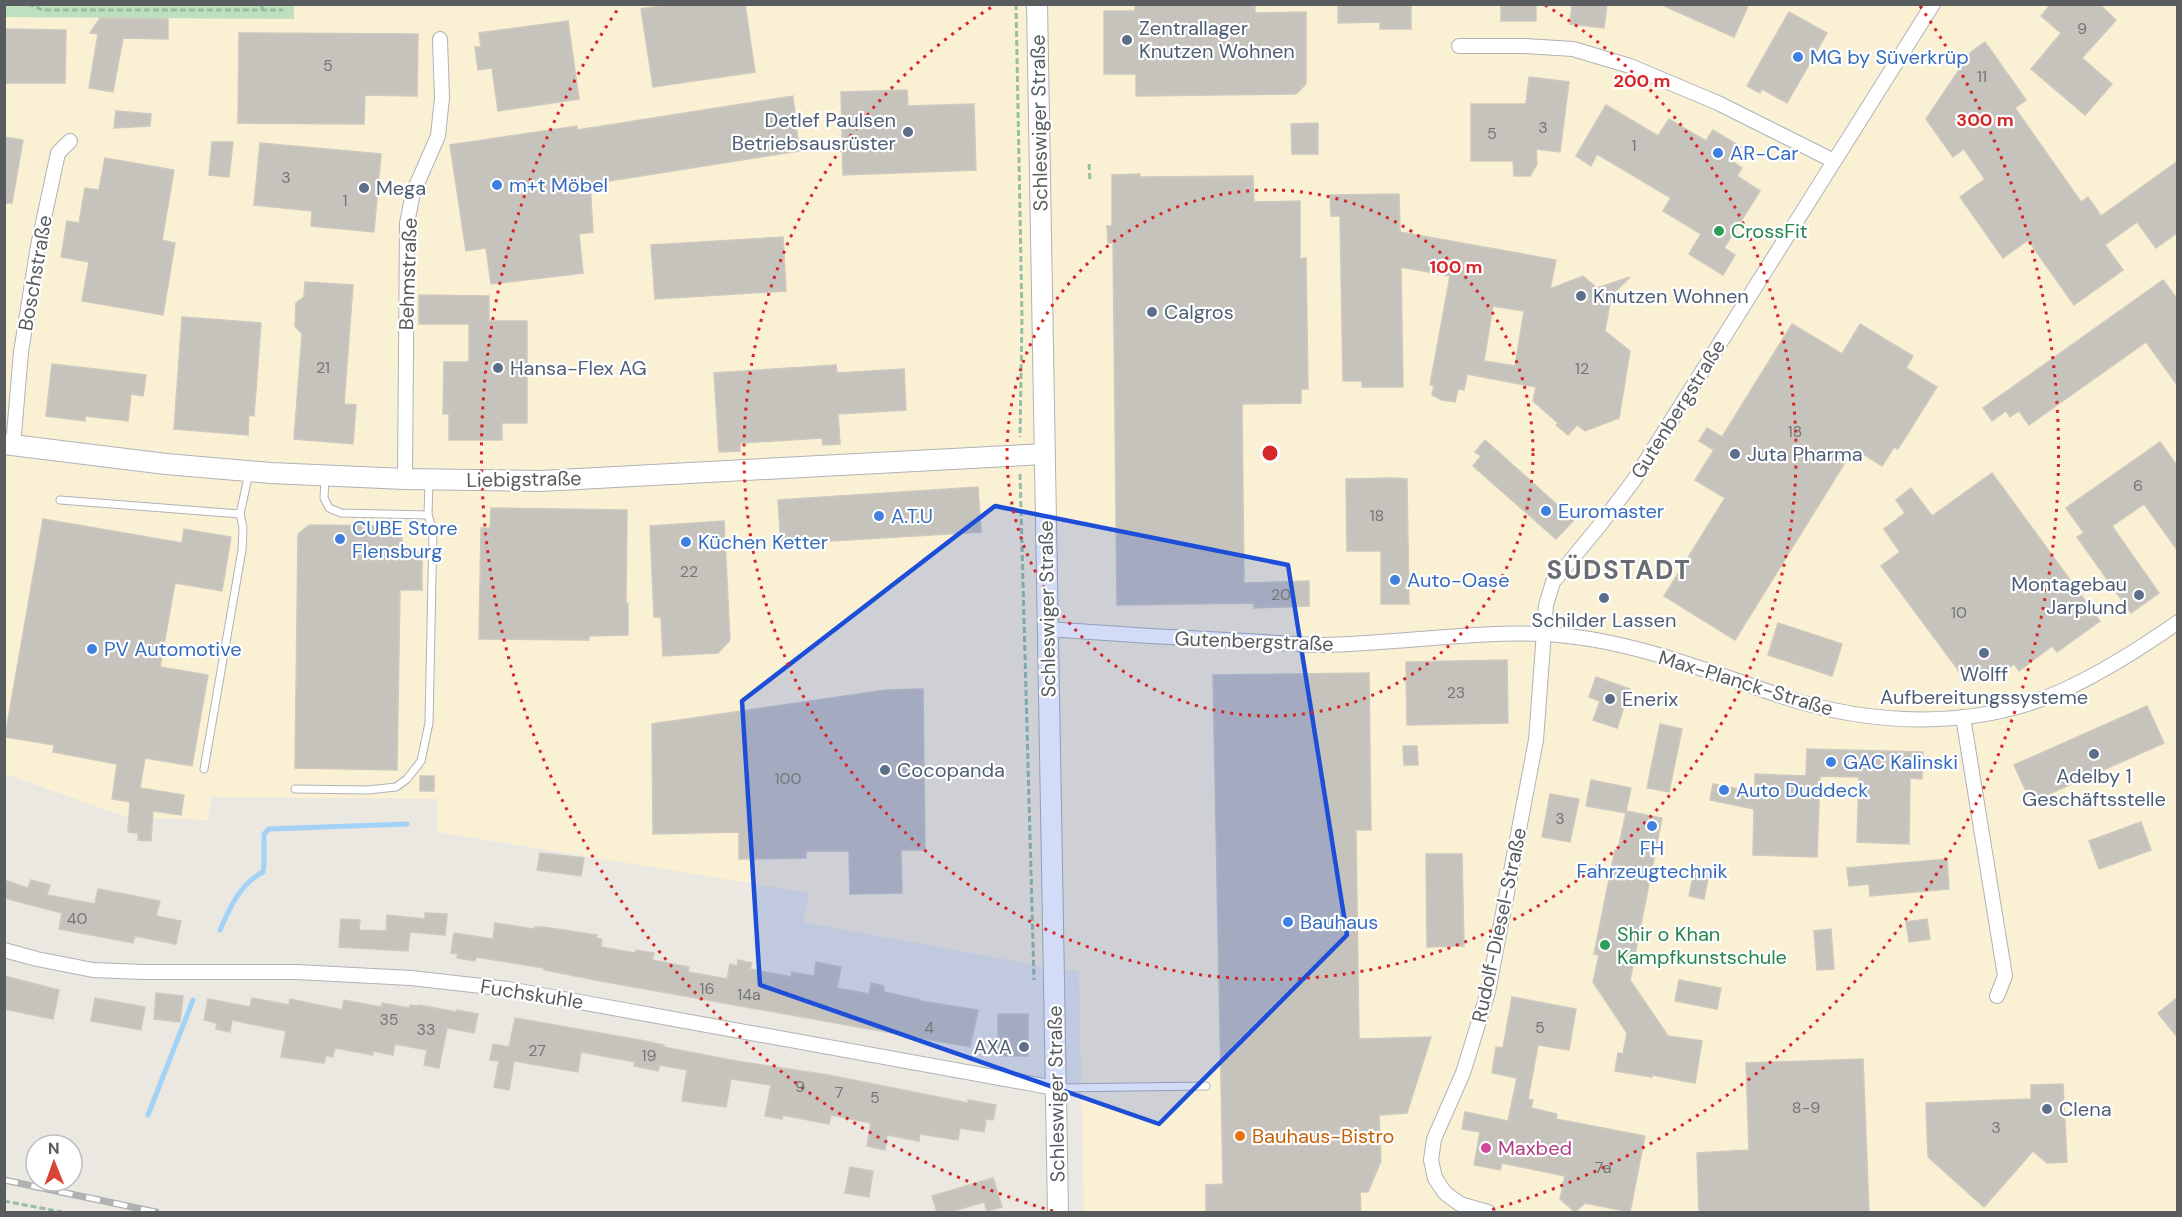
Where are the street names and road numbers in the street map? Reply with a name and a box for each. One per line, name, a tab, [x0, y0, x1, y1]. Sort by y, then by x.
street label: Schleswiger Straße	[1024, 34, 1054, 212]
street label: Boschstraße	[12, 213, 58, 333]
street label: Behmstraße	[393, 217, 423, 331]
street label: Gutenbergstraße	[1625, 335, 1731, 483]
street label: Liebigstraße	[466, 465, 582, 493]
street label: Schleswiger Straße	[1032, 520, 1062, 698]
street label: Gutenbergstraße	[1174, 625, 1334, 657]
street label: Max-Planck-Straße	[1656, 644, 1836, 722]
street label: Rudolf-Diesel-Straße	[1466, 825, 1532, 1025]
street label: Fuchskuhle	[479, 973, 585, 1015]
street label: Schleswiger Straße	[1041, 1005, 1071, 1183]

